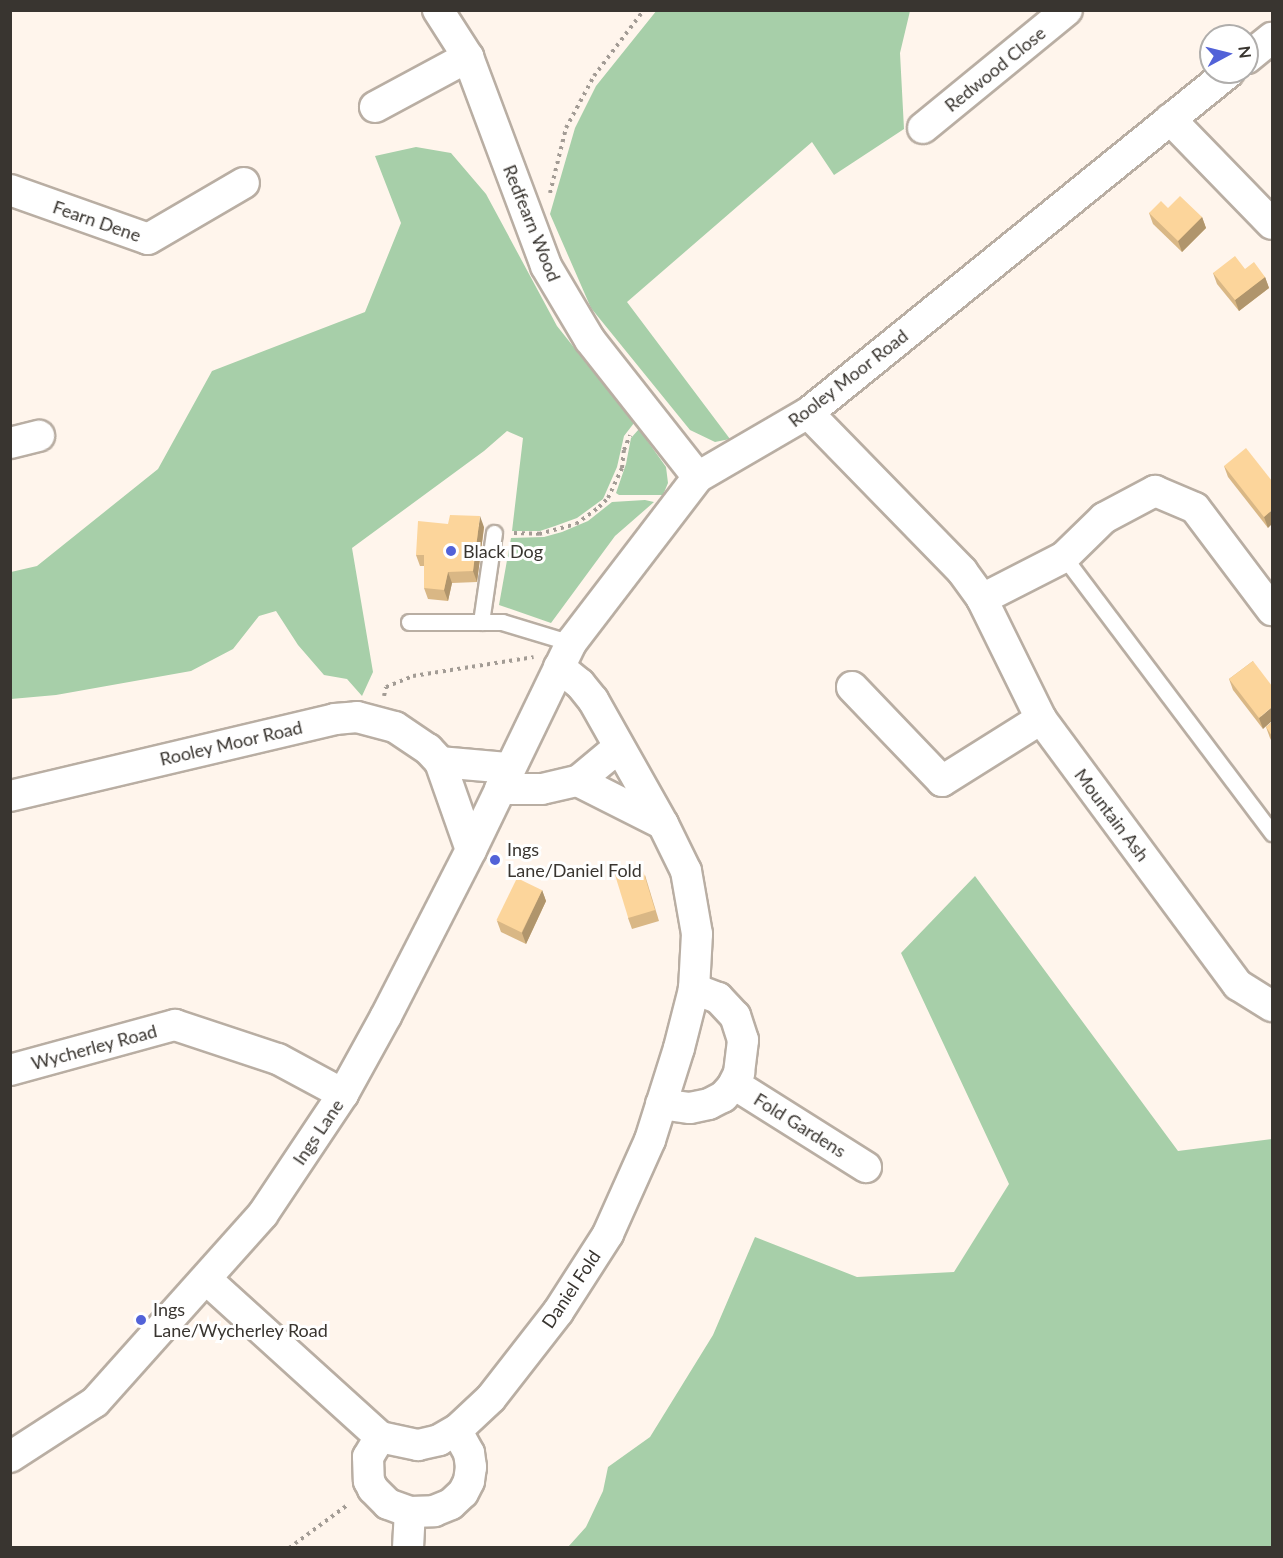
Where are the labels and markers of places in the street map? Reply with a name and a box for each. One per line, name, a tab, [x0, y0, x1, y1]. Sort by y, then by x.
place label: Black Dog	[463, 540, 543, 562]
marker: Black Dog	[444, 544, 458, 558]
place label: Ings Lane/Daniel Fold	[507, 839, 642, 882]
marker: Ings Lane/Daniel Fold	[488, 853, 502, 867]
place label: Ings Lane/Wycherley Road	[153, 1299, 328, 1342]
marker: Ings Lane/Wycherley Road	[134, 1313, 148, 1327]

